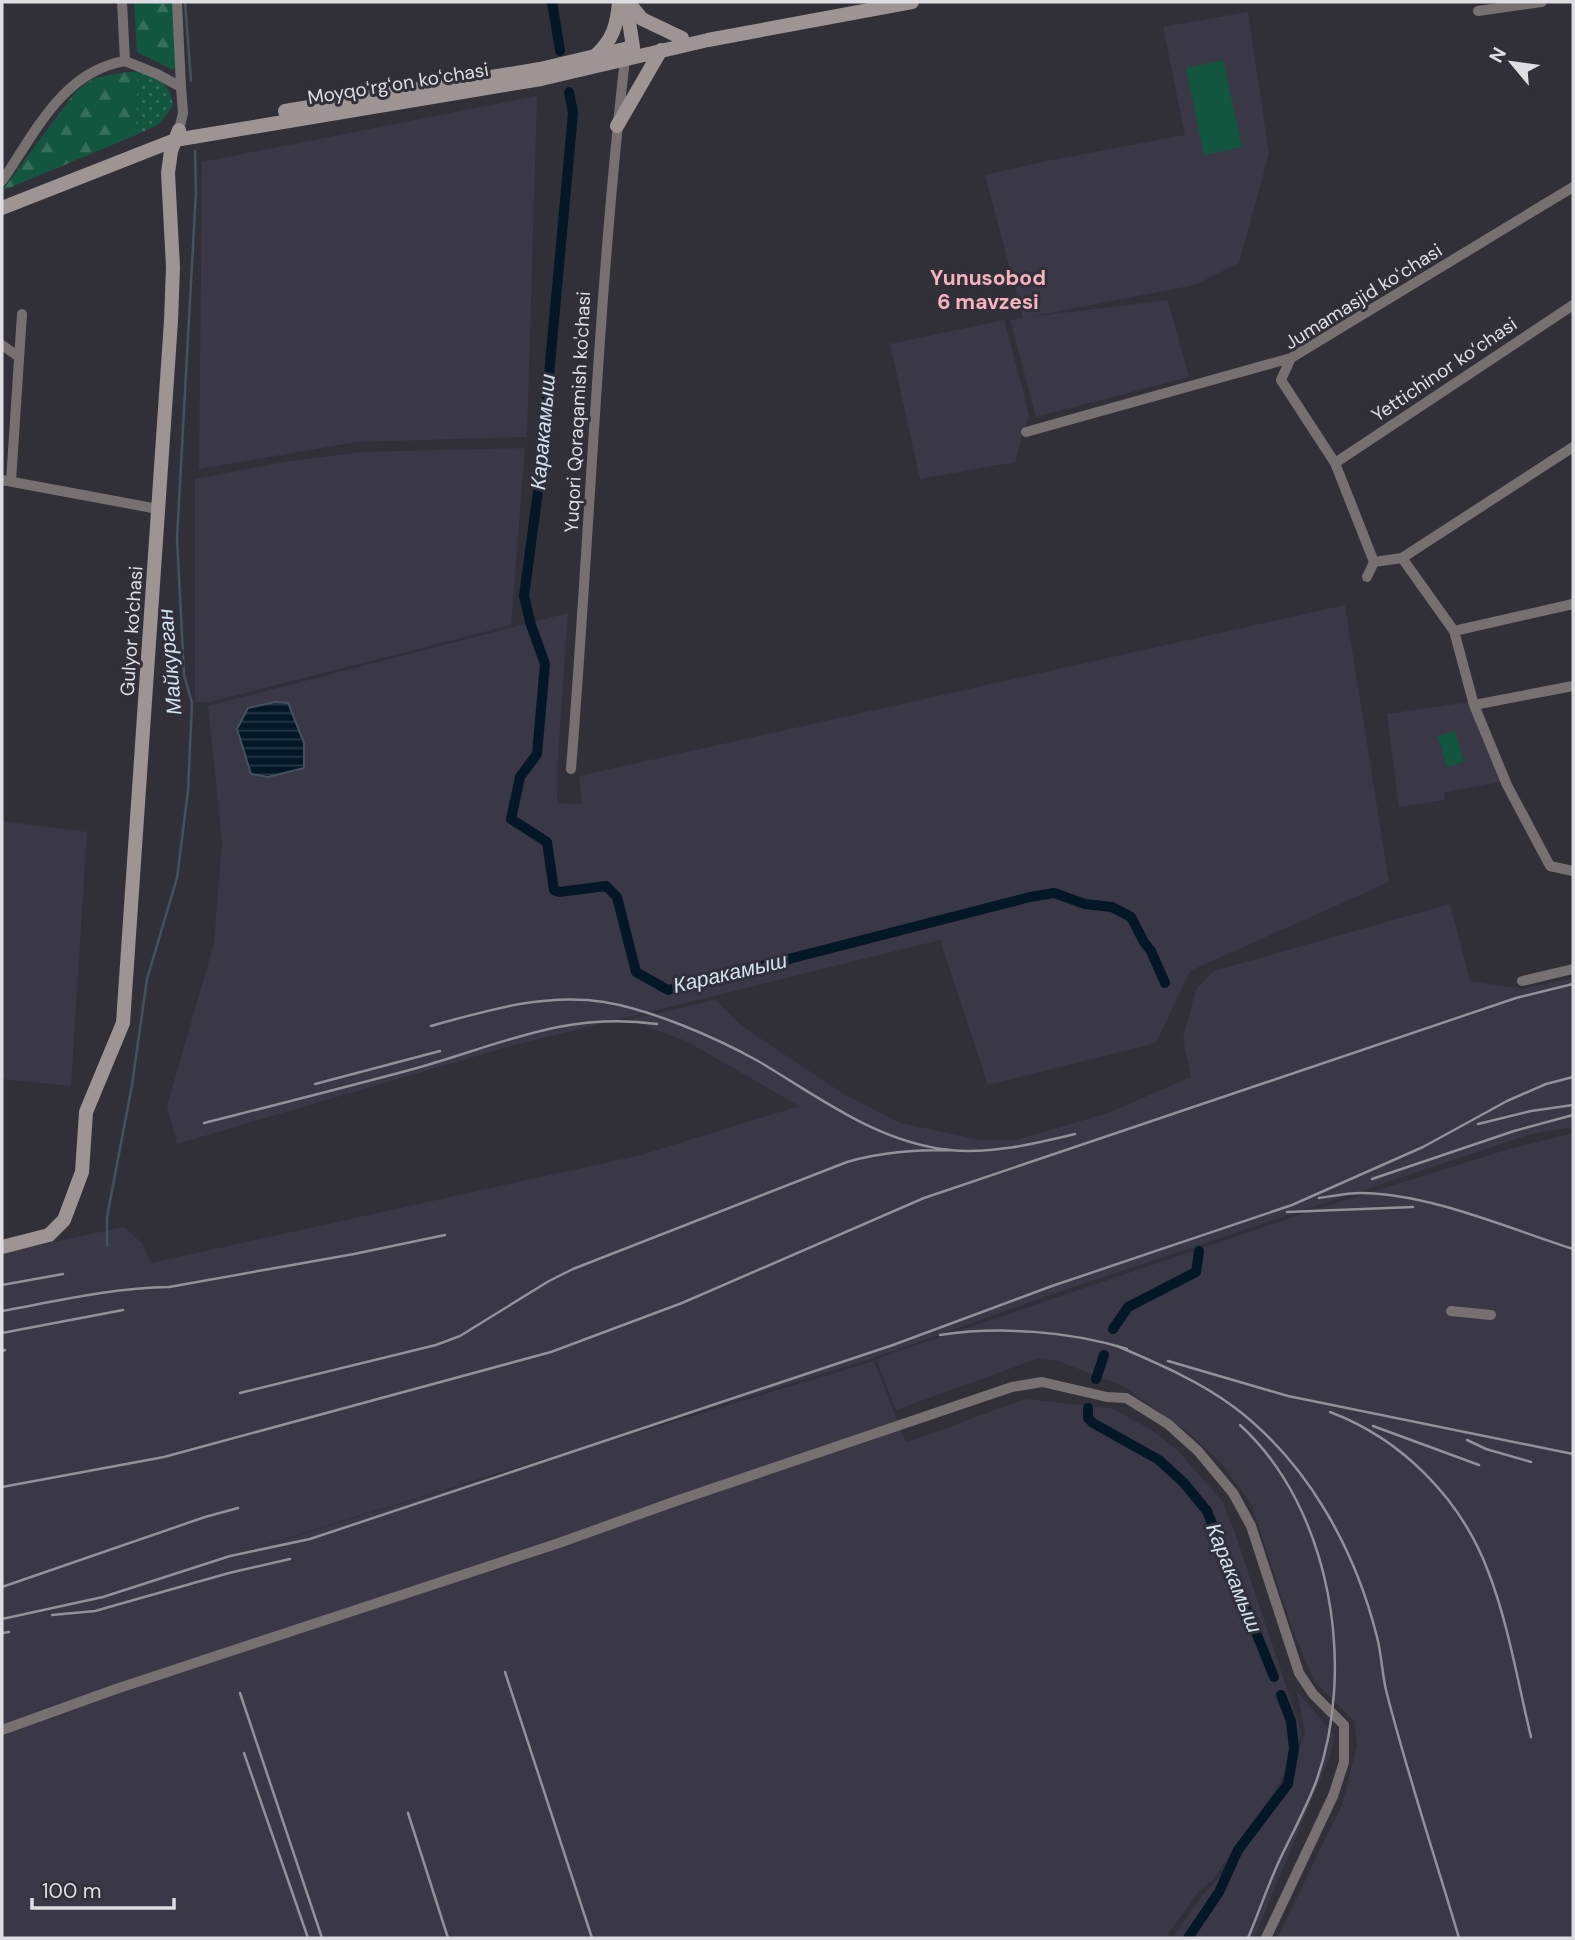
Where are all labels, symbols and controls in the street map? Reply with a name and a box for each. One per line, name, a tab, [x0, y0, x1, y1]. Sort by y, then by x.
north arrow	[1477, 28, 1547, 98]
text: N	[1483, 43, 1512, 67]
street label: Moyqoʻrgʻon koʻchasi	[306, 57, 490, 110]
street label: Jumamasjid koʻchasi	[1280, 238, 1447, 355]
district label: Yunusobod 6 mavzesi	[930, 264, 1046, 316]
street label: Yuqori Qoraqamish ko'chasi	[559, 291, 596, 533]
street label: Yettichinor ko‘chasi	[1367, 311, 1522, 427]
water label: Каракамыш	[524, 372, 562, 491]
street label: Gulyor ko'chasi	[114, 565, 149, 697]
water label: Майкурган	[151, 607, 189, 716]
water label: Каракамыш	[670, 946, 790, 1000]
water label: Каракамыш	[1199, 1519, 1269, 1638]
scale bar	[32, 1867, 173, 1911]
text: 100 m	[42, 1877, 102, 1905]

